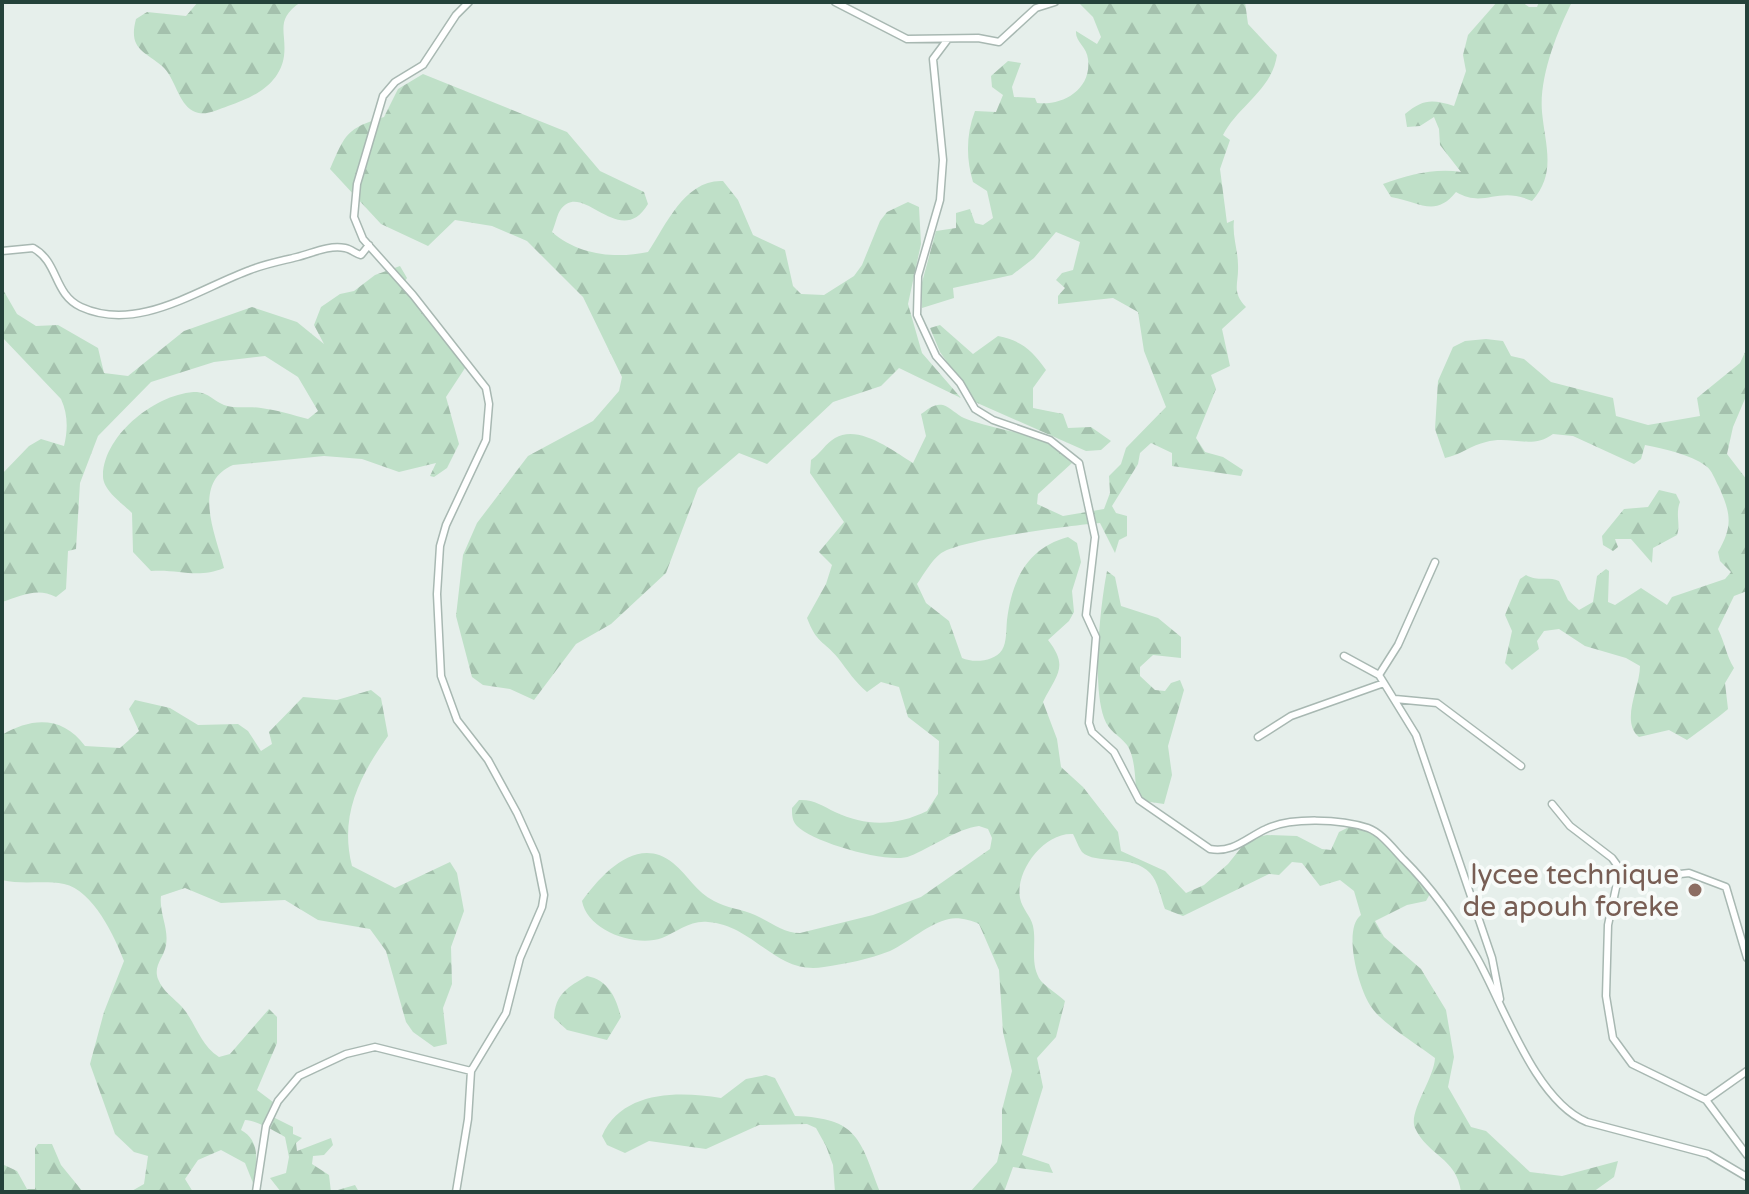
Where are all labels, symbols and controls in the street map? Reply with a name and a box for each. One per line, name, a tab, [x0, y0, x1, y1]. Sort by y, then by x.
place label: lycee technique de apouh foreke	[1462, 858, 1679, 924]
marker: lycee technique de apouh foreke	[1686, 881, 1704, 899]

